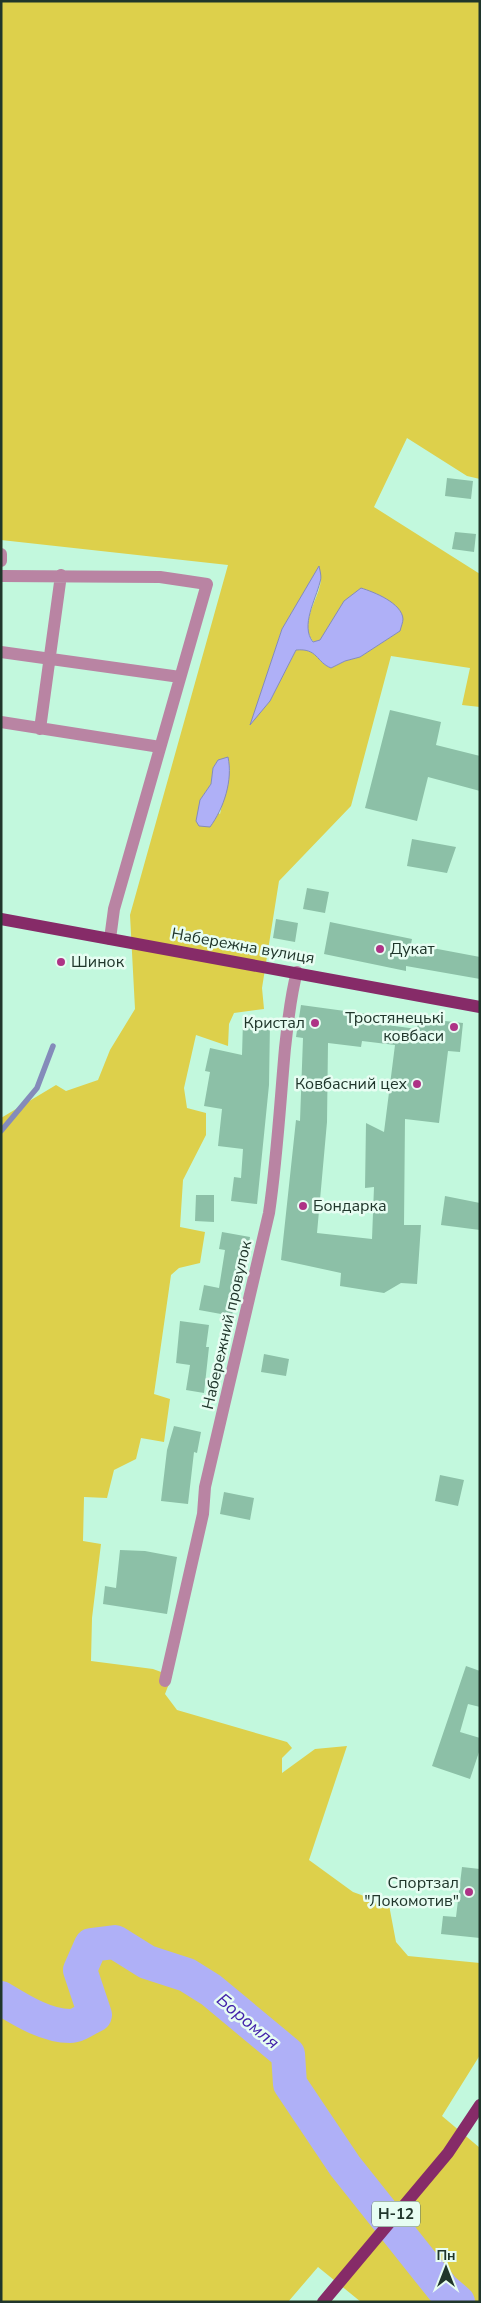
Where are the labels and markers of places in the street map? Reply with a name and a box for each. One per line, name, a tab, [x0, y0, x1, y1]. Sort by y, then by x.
place label: Дукат	[390, 938, 436, 960]
marker: Дукат	[374, 943, 386, 955]
place label: Шинок	[71, 951, 125, 973]
marker: Шинок	[55, 956, 67, 968]
place label: Тростянецькі ковбаси	[345, 1007, 444, 1047]
place label: Кристал	[243, 1012, 305, 1034]
marker: Кристал	[309, 1017, 321, 1029]
marker: Тростянецькі ковбаси	[448, 1021, 460, 1033]
place label: Ковбасний цех	[295, 1073, 407, 1095]
marker: Ковбасний цех	[411, 1078, 423, 1090]
place label: Бондарка	[313, 1195, 387, 1217]
marker: Бондарка	[297, 1200, 309, 1212]
place label: Спортзал "Локомотив"	[364, 1872, 459, 1912]
marker: Спортзал "Локомотив"	[463, 1886, 475, 1898]

